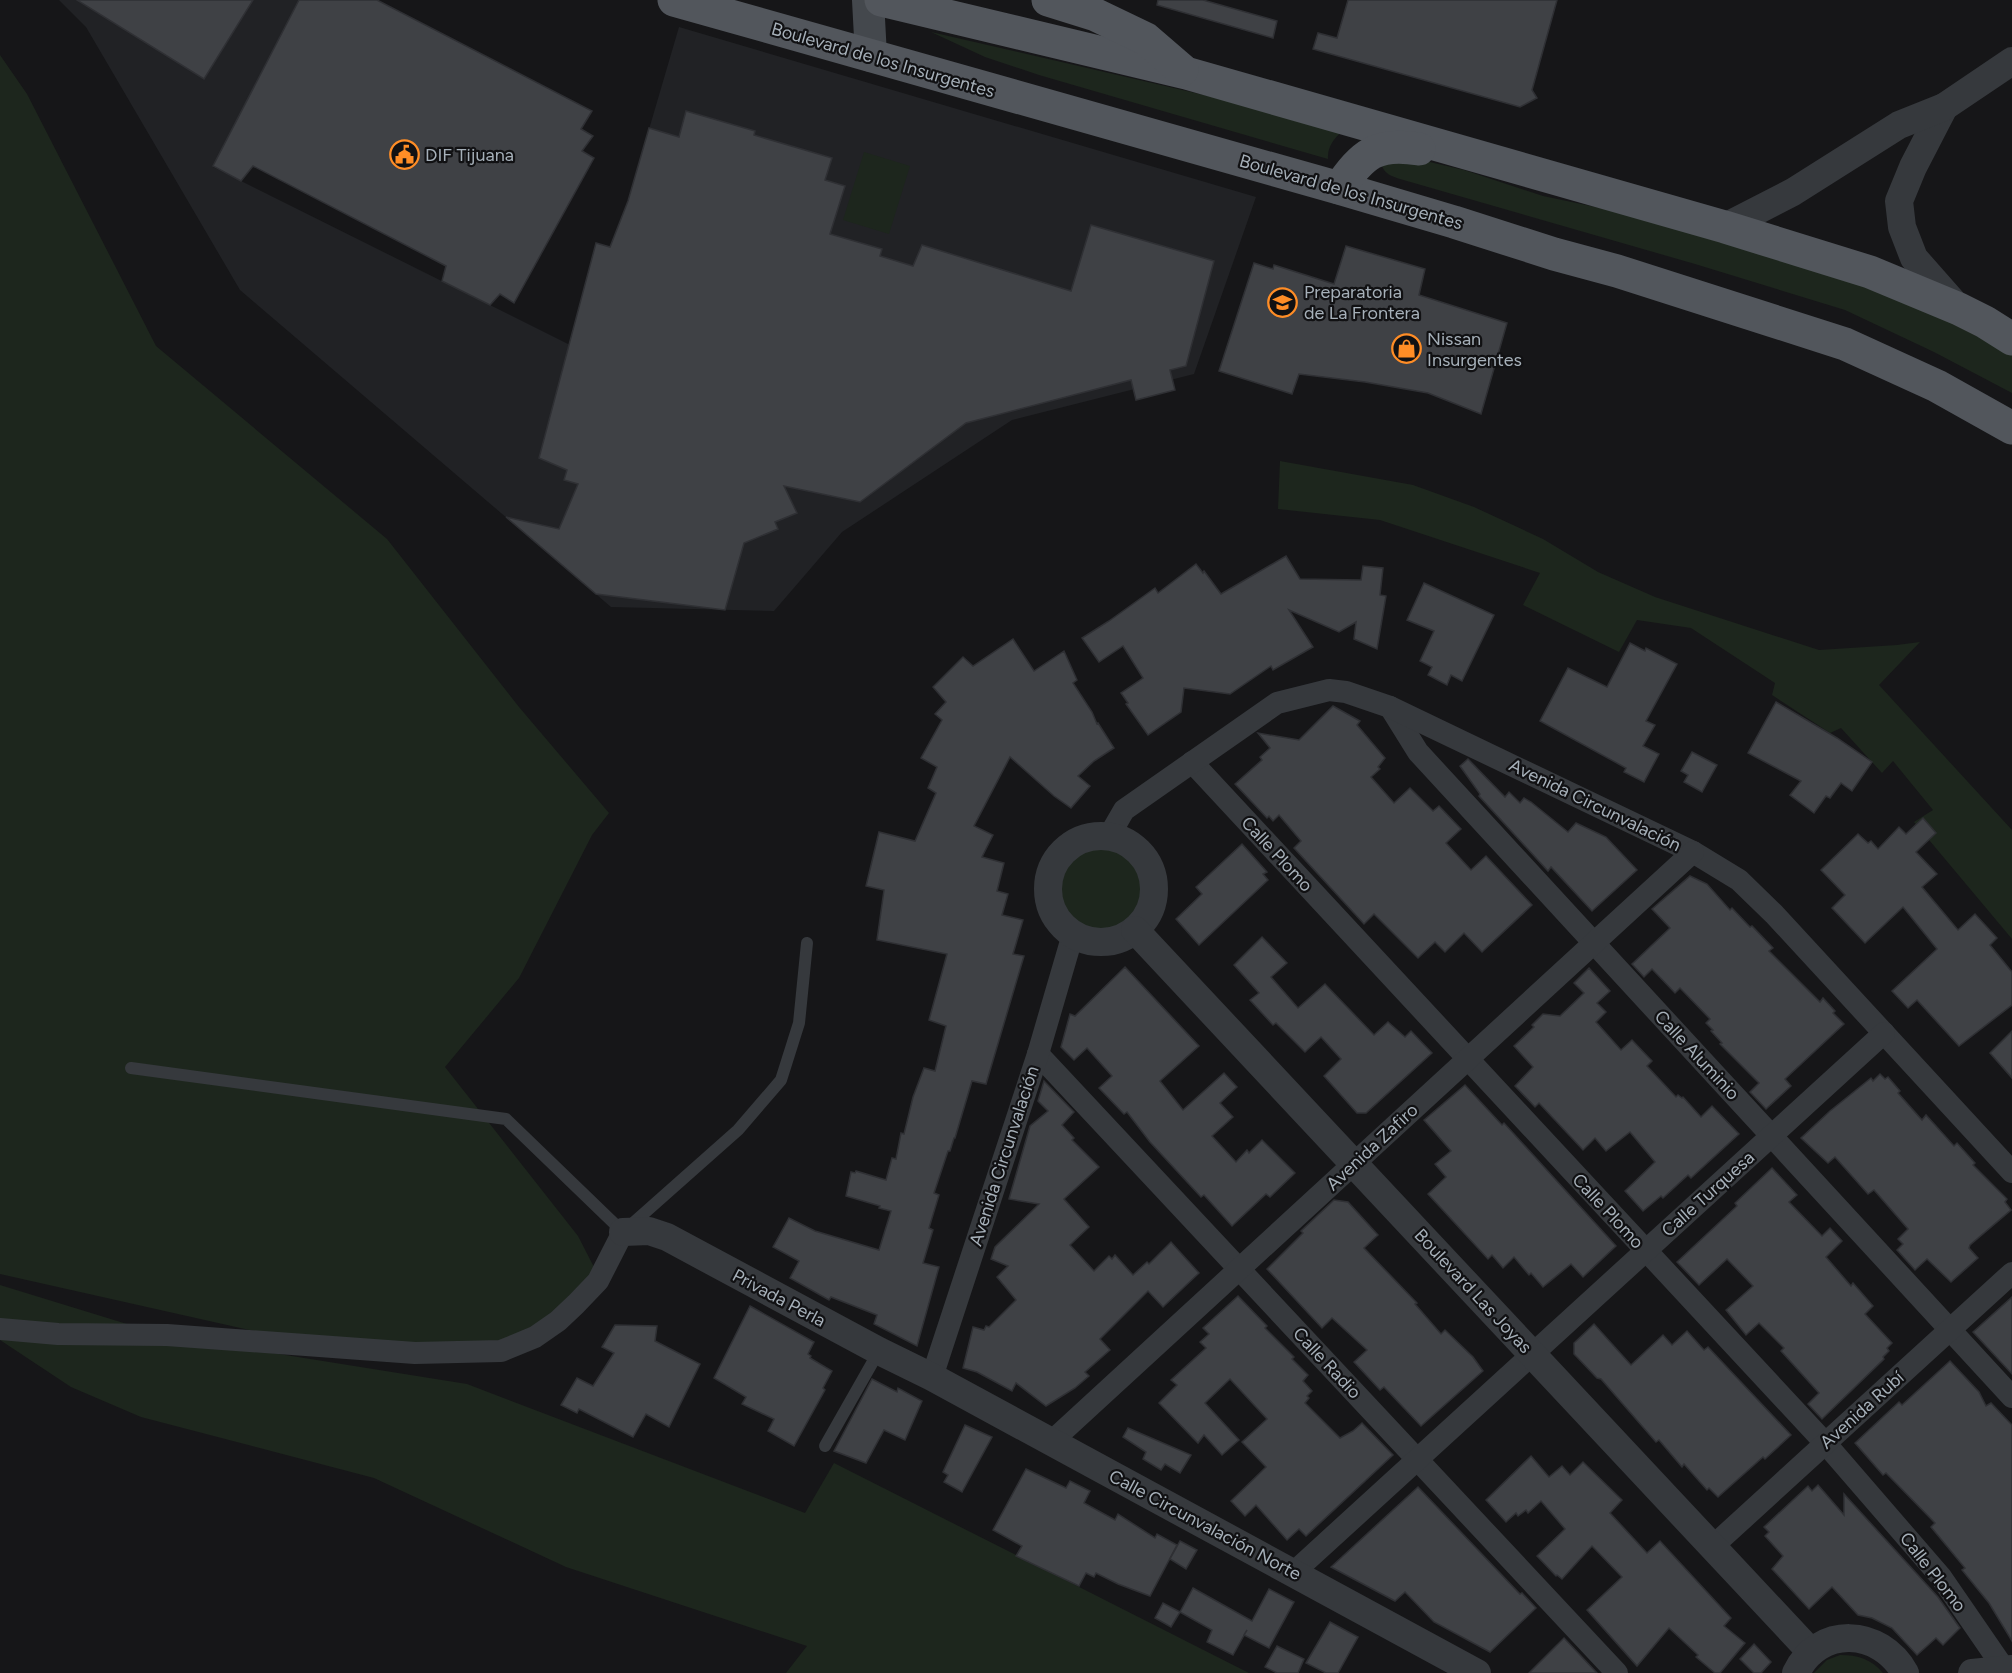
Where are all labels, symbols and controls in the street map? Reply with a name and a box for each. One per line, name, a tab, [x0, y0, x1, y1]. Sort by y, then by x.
street label: Boulevard de los Insurgentes	[769, 18, 997, 102]
public building icon: DIF Tijuana	[388, 139, 420, 171]
place label: DIF Tijuana	[425, 144, 514, 166]
street label: Boulevard de los Insurgentes	[1237, 150, 1465, 234]
place label: Preparatoria de La Frontera	[1304, 281, 1420, 324]
school or university icon: Preparatoria de La Frontera	[1267, 286, 1299, 318]
place label: Nissan Insurgentes	[1427, 328, 1522, 371]
shop icon: Nissan Insurgentes	[1390, 333, 1422, 365]
street label: Avenida Circunvalación	[1506, 754, 1684, 856]
street label: Calle Plomo	[1237, 812, 1317, 896]
street label: Calle Aluminio	[1650, 1006, 1744, 1104]
street label: Avenida Circunvalación	[964, 1063, 1044, 1249]
street label: Avenida Zafiro	[1322, 1099, 1422, 1195]
street label: Calle Turquesa	[1657, 1147, 1759, 1241]
street label: Calle Plomo	[1568, 1169, 1648, 1253]
street label: Boulevard Las Joyas	[1410, 1224, 1536, 1358]
street label: Privada Perla	[729, 1264, 829, 1332]
street label: Calle Radio	[1288, 1323, 1366, 1403]
street label: Avenida Rubí	[1815, 1366, 1909, 1453]
street label: Calle Circunvalación Norte	[1105, 1465, 1305, 1585]
street label: Calle Plomo	[1895, 1528, 1971, 1616]

